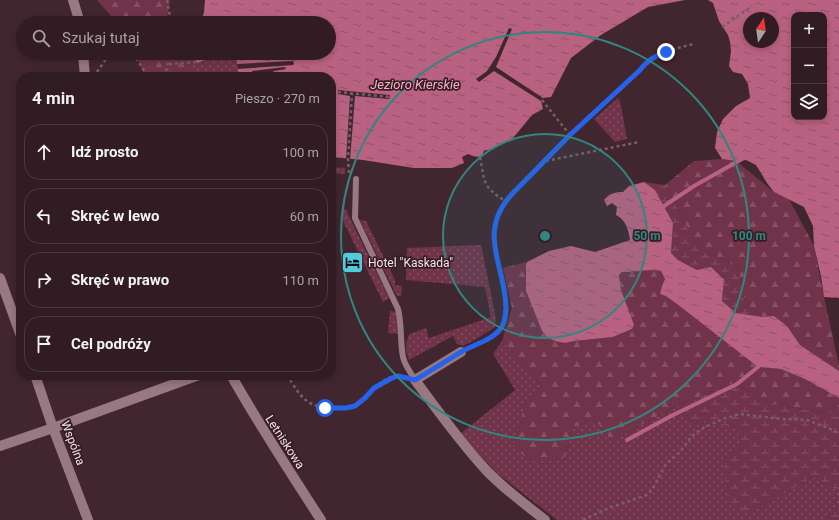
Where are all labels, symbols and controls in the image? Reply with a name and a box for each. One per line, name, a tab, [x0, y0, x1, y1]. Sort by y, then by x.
north arrow	[743, 12, 779, 48]
map controls	[791, 12, 827, 120]
button: +	[791, 12, 827, 48]
search box	[16, 16, 336, 60]
icon: search	[30, 27, 52, 49]
text: Szukaj tutaj	[62, 29, 140, 47]
route end	[657, 43, 675, 61]
button: −	[791, 48, 827, 84]
water label: Jezioro Kierskie	[370, 77, 460, 92]
button: layers	[791, 84, 827, 120]
text: 4 min	[32, 88, 75, 108]
text: Pieszo · 270 m	[235, 91, 320, 106]
icon: ahead	[33, 141, 55, 163]
text: Idź prosto	[71, 143, 138, 161]
text: 100 m	[282, 145, 319, 160]
icon: left	[33, 205, 55, 227]
text: Skręć w lewo	[71, 207, 160, 225]
text: 60 m	[290, 209, 319, 224]
centre of rings	[538, 229, 552, 243]
text: 50 m	[633, 229, 661, 243]
text: 100 m	[732, 229, 766, 243]
hotel icon: Hotel "Kaskada"	[340, 250, 366, 276]
place label: Hotel "Kaskada"	[368, 256, 453, 270]
icon: right	[33, 269, 55, 291]
text: Skręć w prawo	[71, 271, 169, 289]
text: 110 m	[282, 273, 319, 288]
icon: arrive	[33, 333, 55, 355]
text: Cel podróży	[71, 335, 151, 353]
route start	[316, 399, 334, 417]
street label: Letniskowa	[263, 413, 307, 471]
street label: Wspólna	[58, 419, 88, 467]

